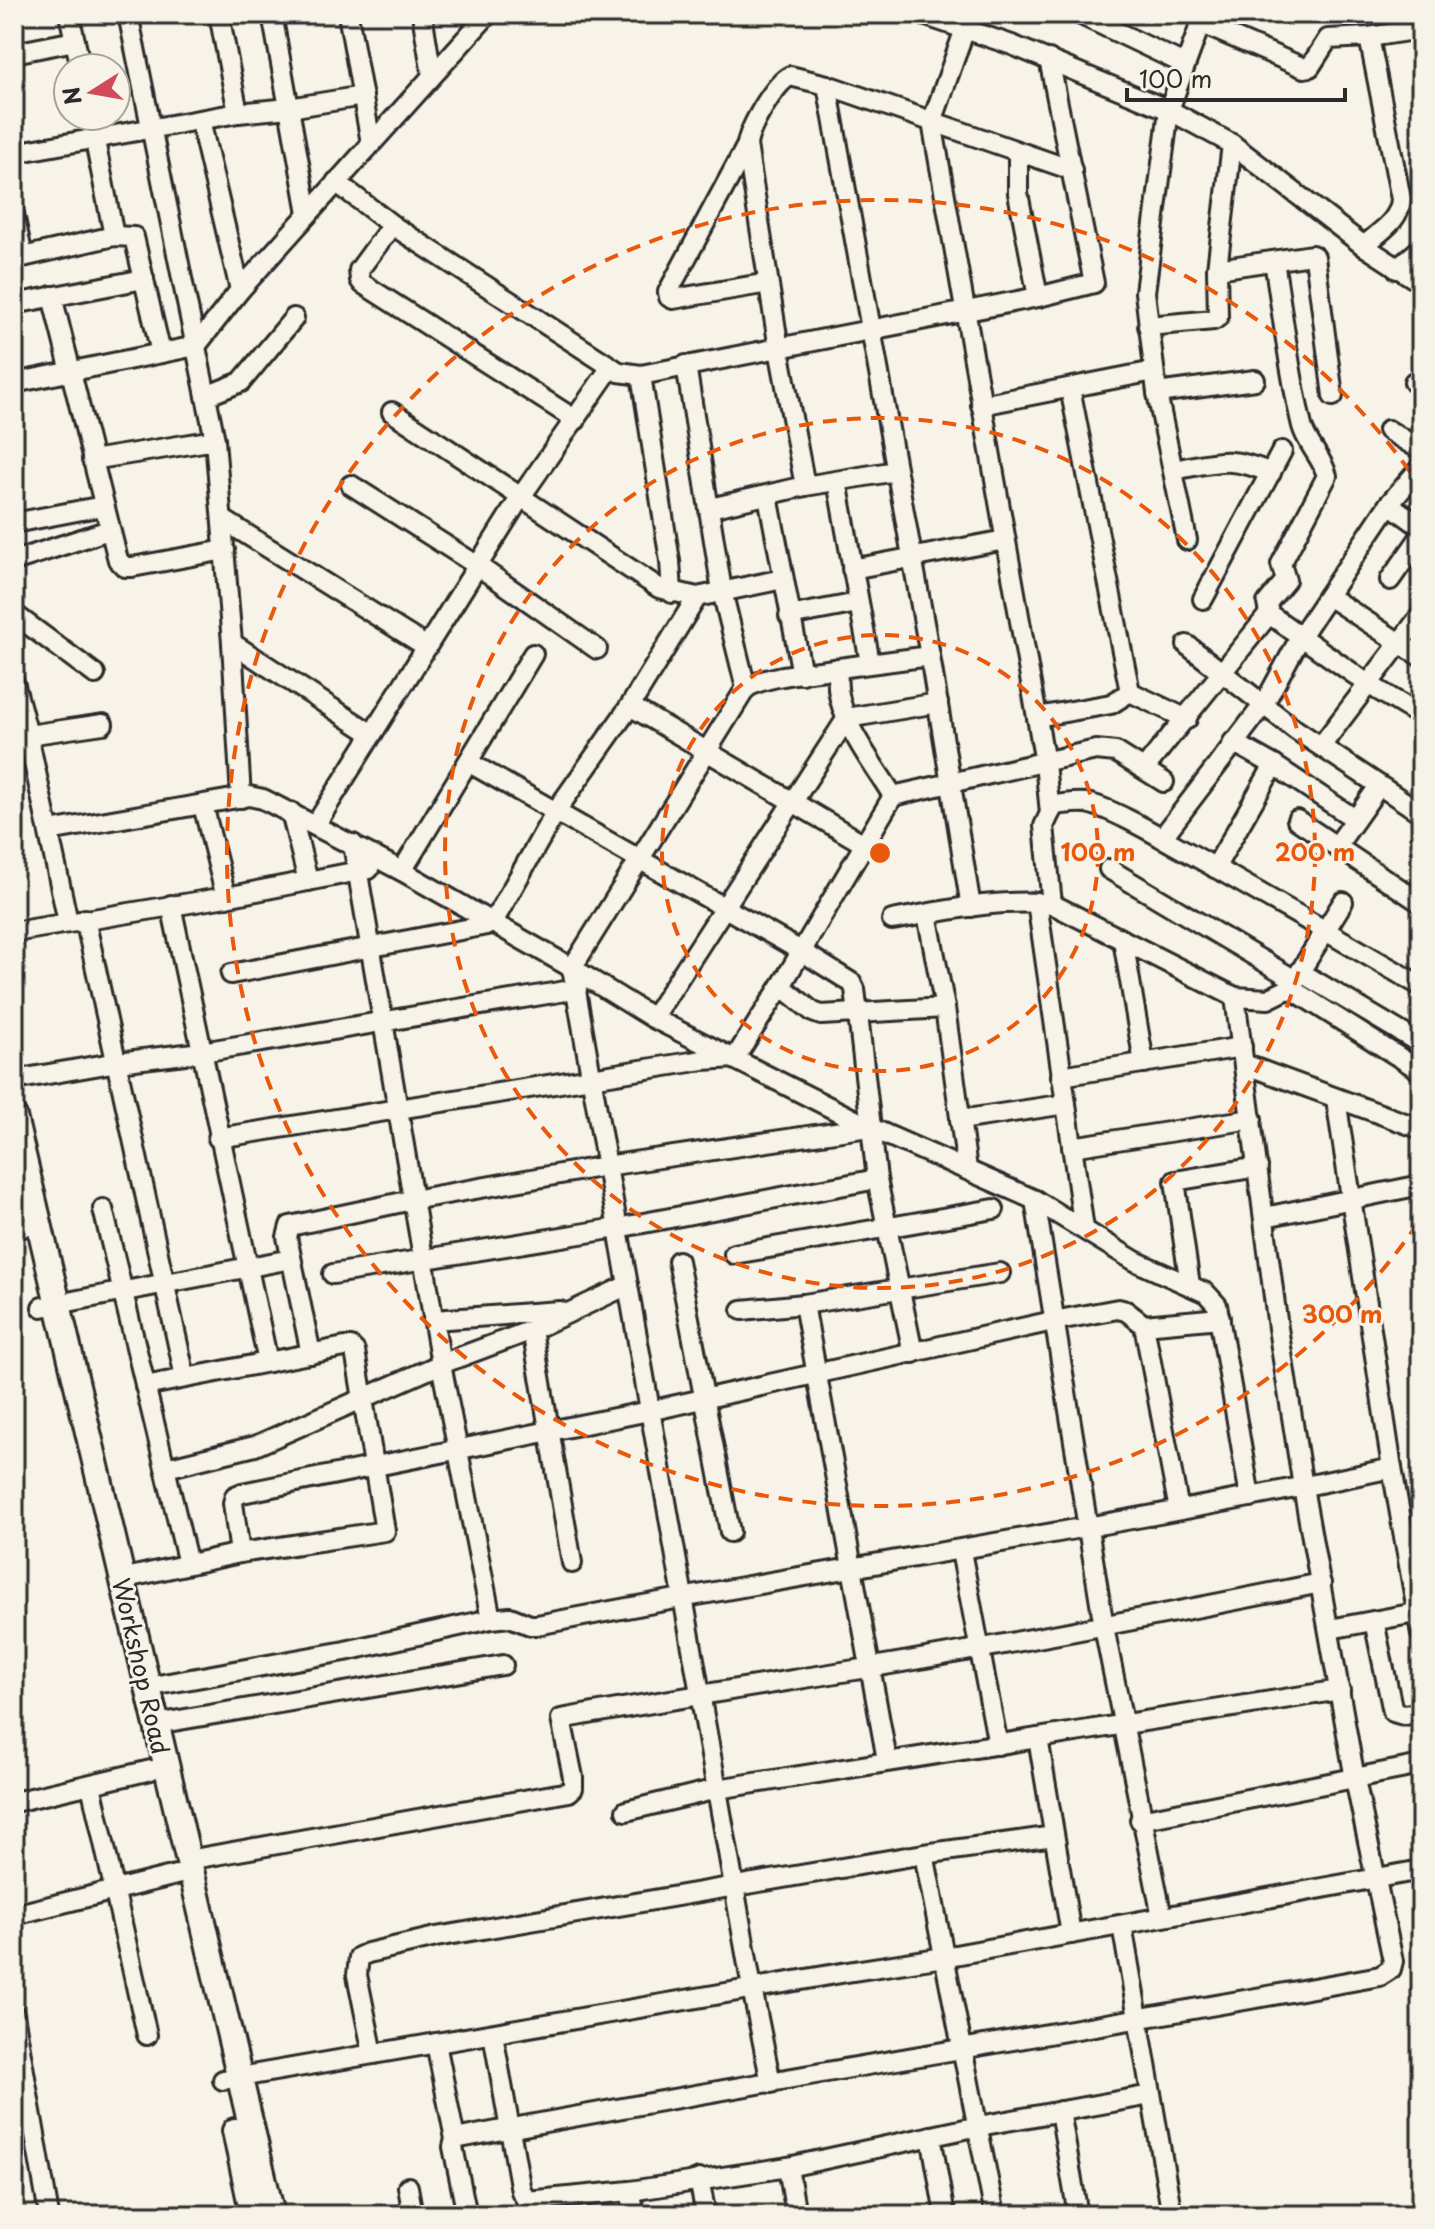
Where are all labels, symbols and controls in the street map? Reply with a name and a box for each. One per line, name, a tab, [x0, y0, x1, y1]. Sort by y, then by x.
north arrow	[52, 52, 132, 132]
scale bar	[1127, 52, 1345, 102]
text: 100 m	[1139, 60, 1212, 96]
text: N	[53, 84, 89, 108]
text: 100 m	[1061, 833, 1135, 869]
text: 200 m	[1275, 833, 1355, 869]
centre of rings	[866, 839, 894, 867]
text: 300 m	[1301, 1295, 1383, 1331]
street label: Workshop Road	[104, 1574, 180, 1758]

